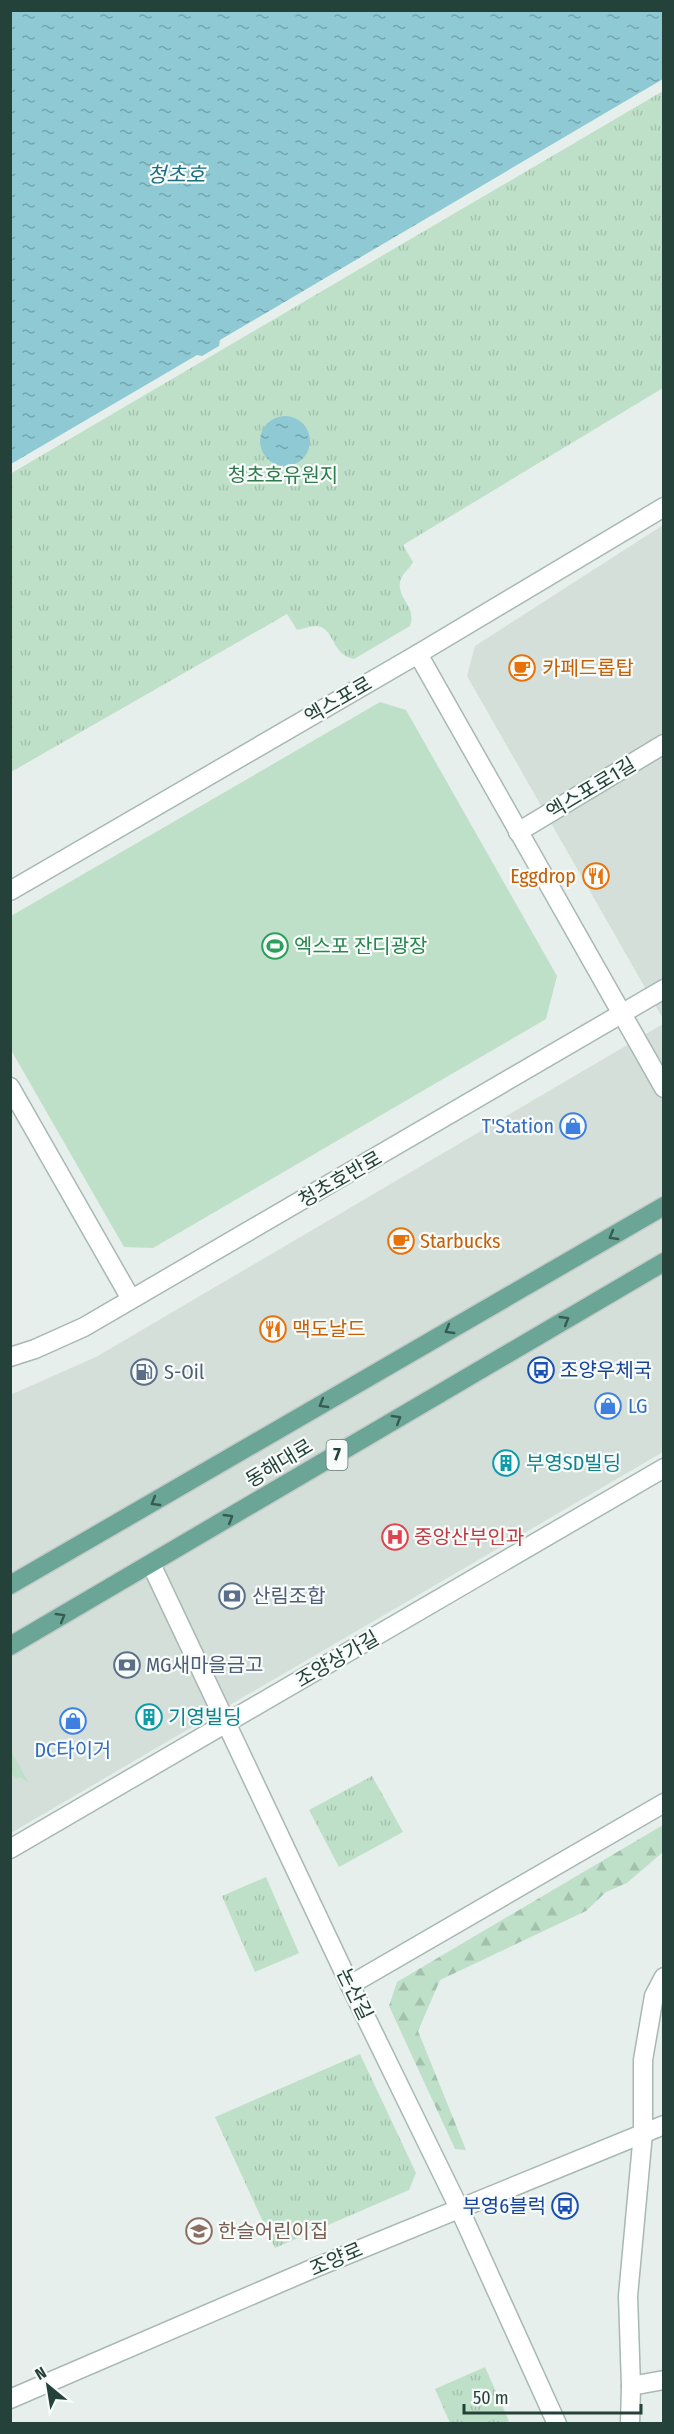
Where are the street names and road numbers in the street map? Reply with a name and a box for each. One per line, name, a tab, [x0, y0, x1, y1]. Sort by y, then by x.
street label: 엑스포로	[300, 671, 376, 729]
street label: 엑스포로1길	[542, 752, 640, 824]
street label: 청초호반로	[294, 1146, 386, 1212]
street label: 동해대로	[241, 1434, 317, 1492]
road number: 7	[326, 1440, 348, 1470]
street label: 조양상가길	[291, 1626, 383, 1692]
street label: 논산길	[332, 1964, 378, 2024]
street label: 조양로	[306, 2237, 366, 2281]

